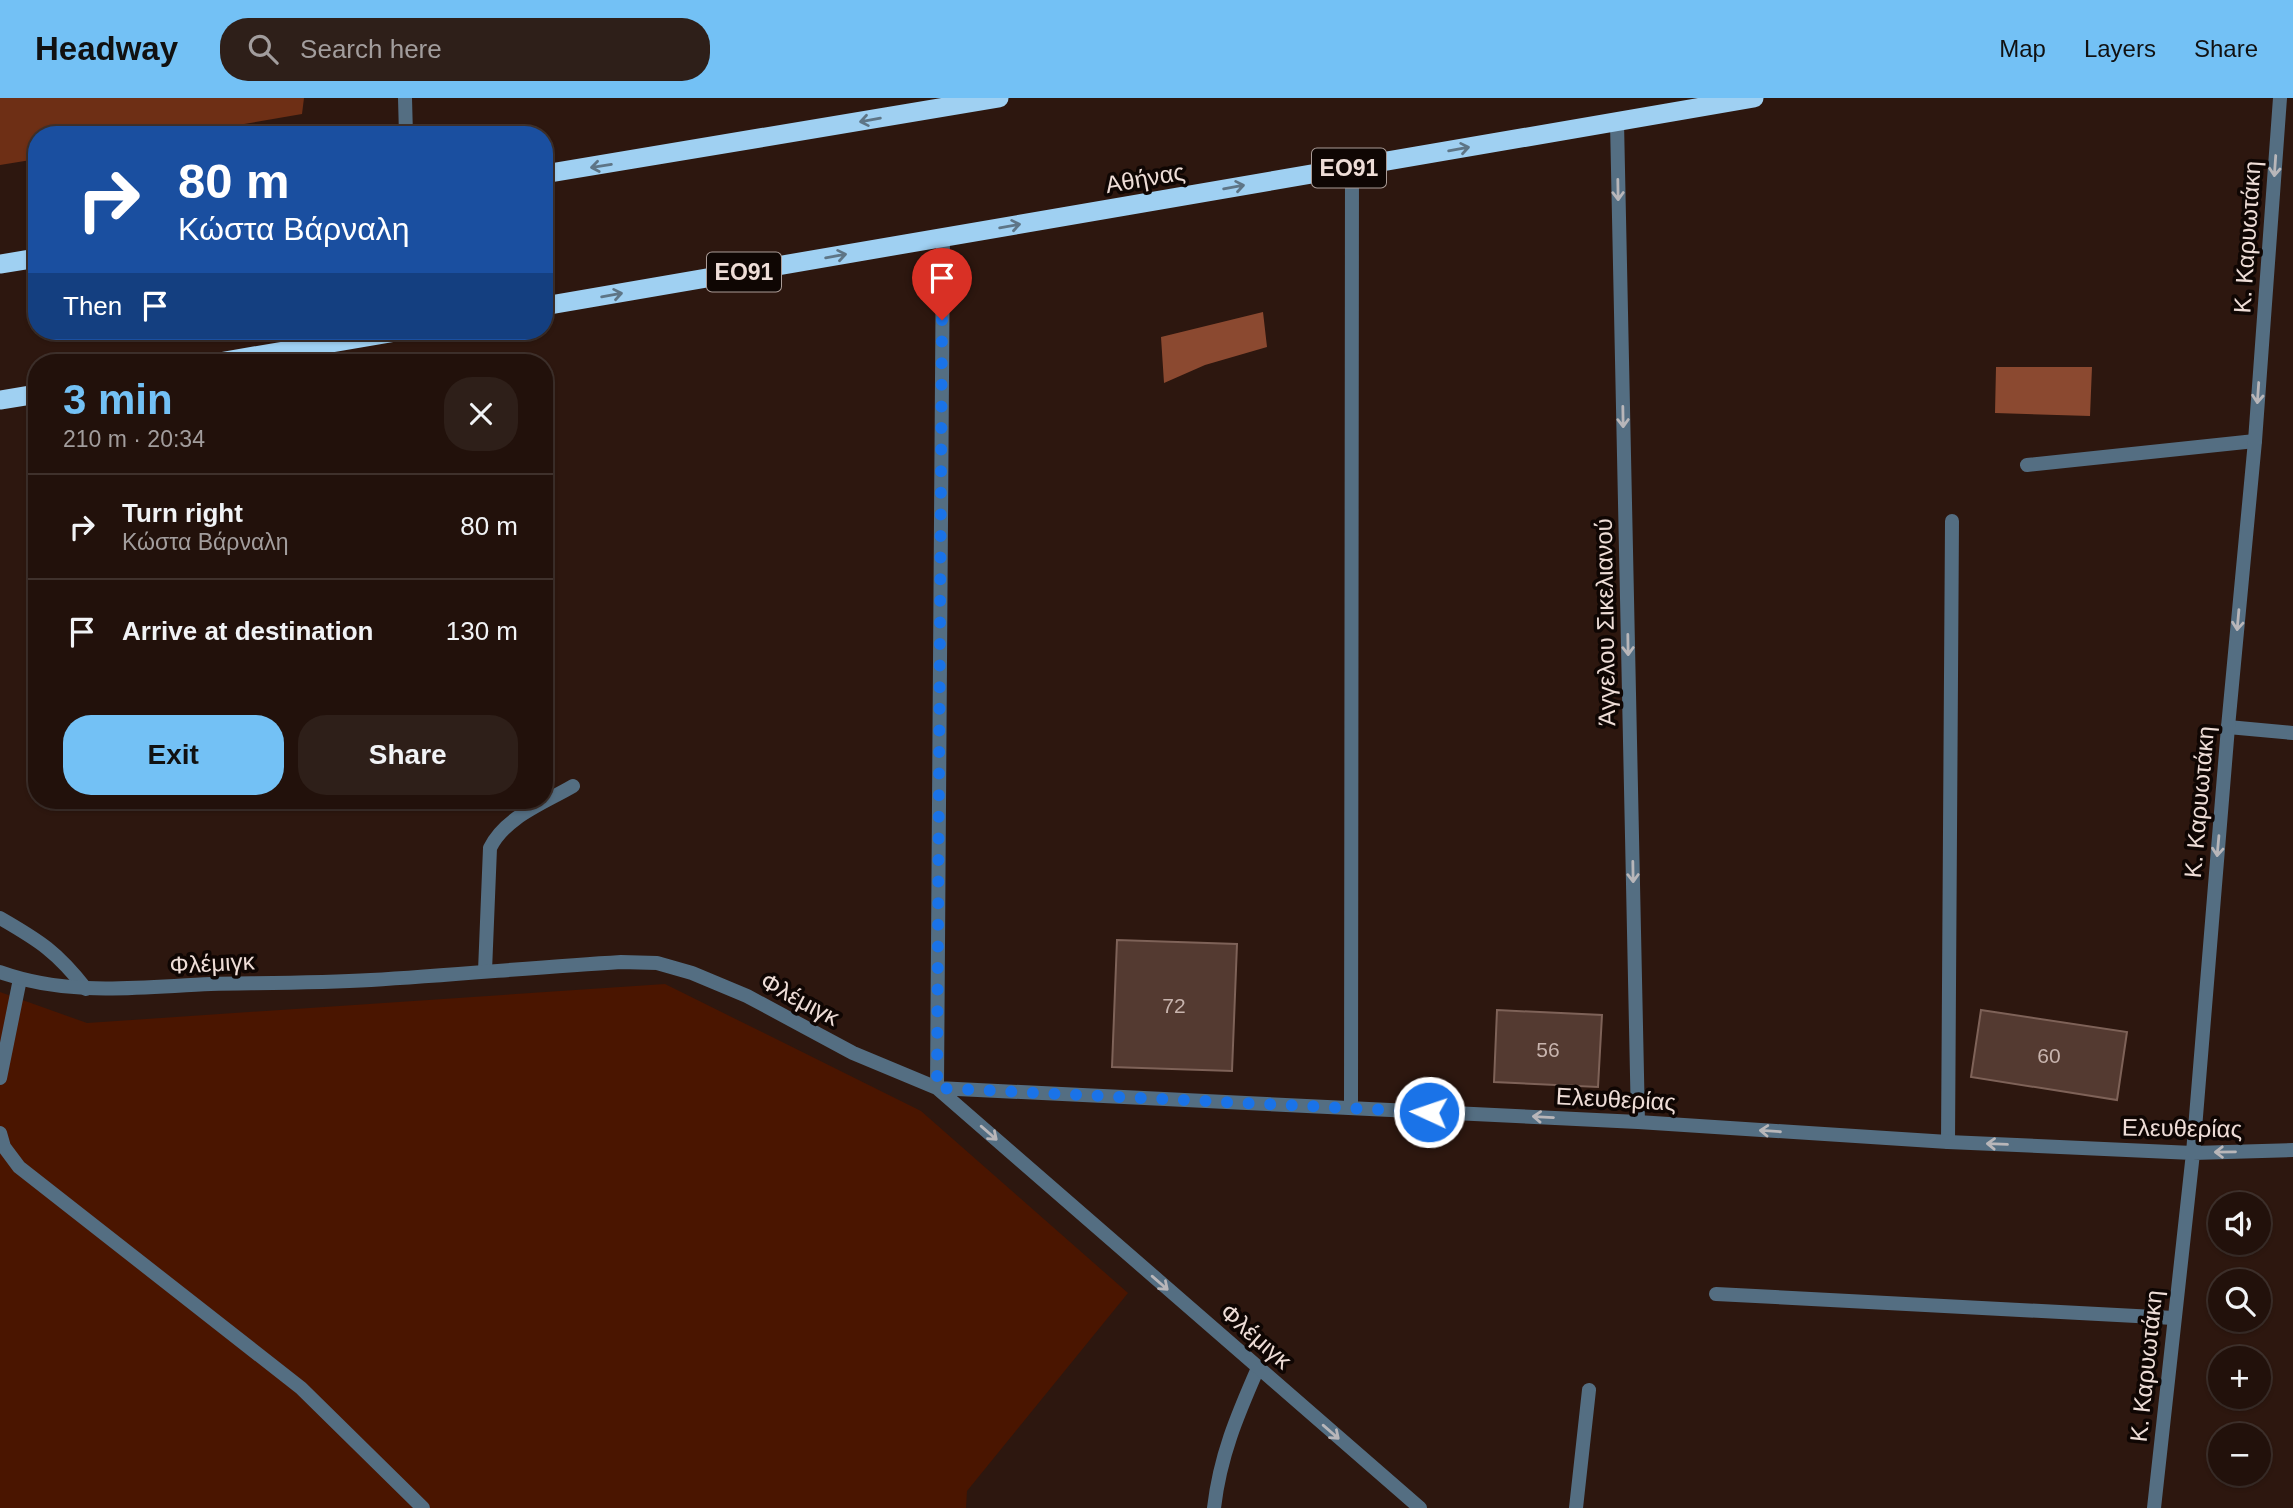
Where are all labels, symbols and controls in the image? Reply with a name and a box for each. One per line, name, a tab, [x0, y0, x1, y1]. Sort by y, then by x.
search box	[220, 18, 710, 81]
text: Headway	[35, 30, 178, 67]
icon: search	[244, 30, 282, 68]
text: Search here	[300, 34, 442, 64]
text: Map	[1999, 35, 2046, 62]
text: Layers	[2084, 35, 2156, 62]
text: Share	[2194, 35, 2258, 62]
one-way arrow	[859, 114, 881, 127]
one-way arrow	[1447, 142, 1470, 155]
road number: ΕΟ91	[1312, 148, 1386, 188]
icon: right	[63, 154, 154, 245]
text: 80 m	[178, 154, 290, 208]
one-way arrow	[2268, 154, 2281, 177]
street label: Αθήνας	[1103, 158, 1187, 198]
one-way arrow	[590, 159, 613, 172]
street label: Κ. Καρυωτάκη	[2228, 160, 2266, 314]
one-way arrow	[1612, 178, 1625, 201]
one-way arrow	[1223, 180, 1245, 193]
text: Κώστα Βάρναλη	[178, 211, 410, 247]
one-way arrow	[998, 219, 1021, 232]
pin	[912, 248, 972, 320]
one-way arrow	[824, 249, 847, 262]
road number: ΕΟ91	[707, 252, 781, 292]
icon: arrive	[923, 259, 961, 297]
icon: arrive	[136, 287, 174, 325]
one-way arrow	[600, 288, 622, 301]
text: Then	[63, 291, 122, 321]
text: 3 min	[63, 376, 173, 423]
button: close	[444, 377, 518, 451]
one-way arrow	[2252, 381, 2265, 404]
one-way arrow	[1616, 405, 1630, 428]
text: 210 m · 20:34	[63, 426, 205, 452]
text: Turn right	[122, 498, 243, 528]
icon: right	[63, 508, 101, 546]
text: 80 m	[460, 511, 518, 541]
street label: Άγγελου Σικελιανού	[1590, 518, 1620, 726]
text: Κώστα Βάρναλη	[122, 529, 288, 555]
one-way arrow	[2231, 608, 2244, 630]
icon: arrive	[63, 613, 101, 651]
text: Arrive at destination	[122, 616, 373, 646]
text: 130 m	[446, 616, 518, 646]
one-way arrow	[1621, 633, 1635, 656]
button: Exit	[63, 715, 284, 795]
button: Share	[298, 715, 518, 795]
street label: Κ. Καρυωτάκη	[2179, 725, 2219, 879]
one-way arrow	[2211, 834, 2224, 857]
one-way arrow	[1626, 860, 1640, 883]
street label: Φλέμιγκ	[169, 947, 256, 979]
street label: Φλέμιγκ	[756, 967, 845, 1031]
house number: 72	[1162, 994, 1186, 1017]
house number: 56	[1536, 1038, 1560, 1061]
house number: 60	[2037, 1044, 2061, 1067]
position arrow	[1392, 1075, 1466, 1149]
street label: Ελευθερίας	[1555, 1082, 1677, 1116]
one-way arrow	[1532, 1111, 1555, 1124]
street label: Ελευθερίας	[2122, 1113, 2242, 1143]
one-way arrow	[1759, 1124, 1782, 1137]
one-way arrow	[979, 1125, 997, 1141]
one-way arrow	[1986, 1138, 2009, 1151]
one-way arrow	[2214, 1145, 2237, 1159]
map controls	[2208, 1192, 2271, 1486]
button: sound	[2208, 1192, 2271, 1255]
button: search	[2208, 1269, 2271, 1332]
one-way arrow	[1151, 1275, 1169, 1291]
street label: Κ. Καρυωτάκη	[2125, 1289, 2167, 1443]
street label: Φλέμιγκ	[1215, 1298, 1298, 1375]
button: +	[2208, 1346, 2271, 1409]
button: −	[2208, 1423, 2271, 1486]
one-way arrow	[1322, 1424, 1340, 1440]

